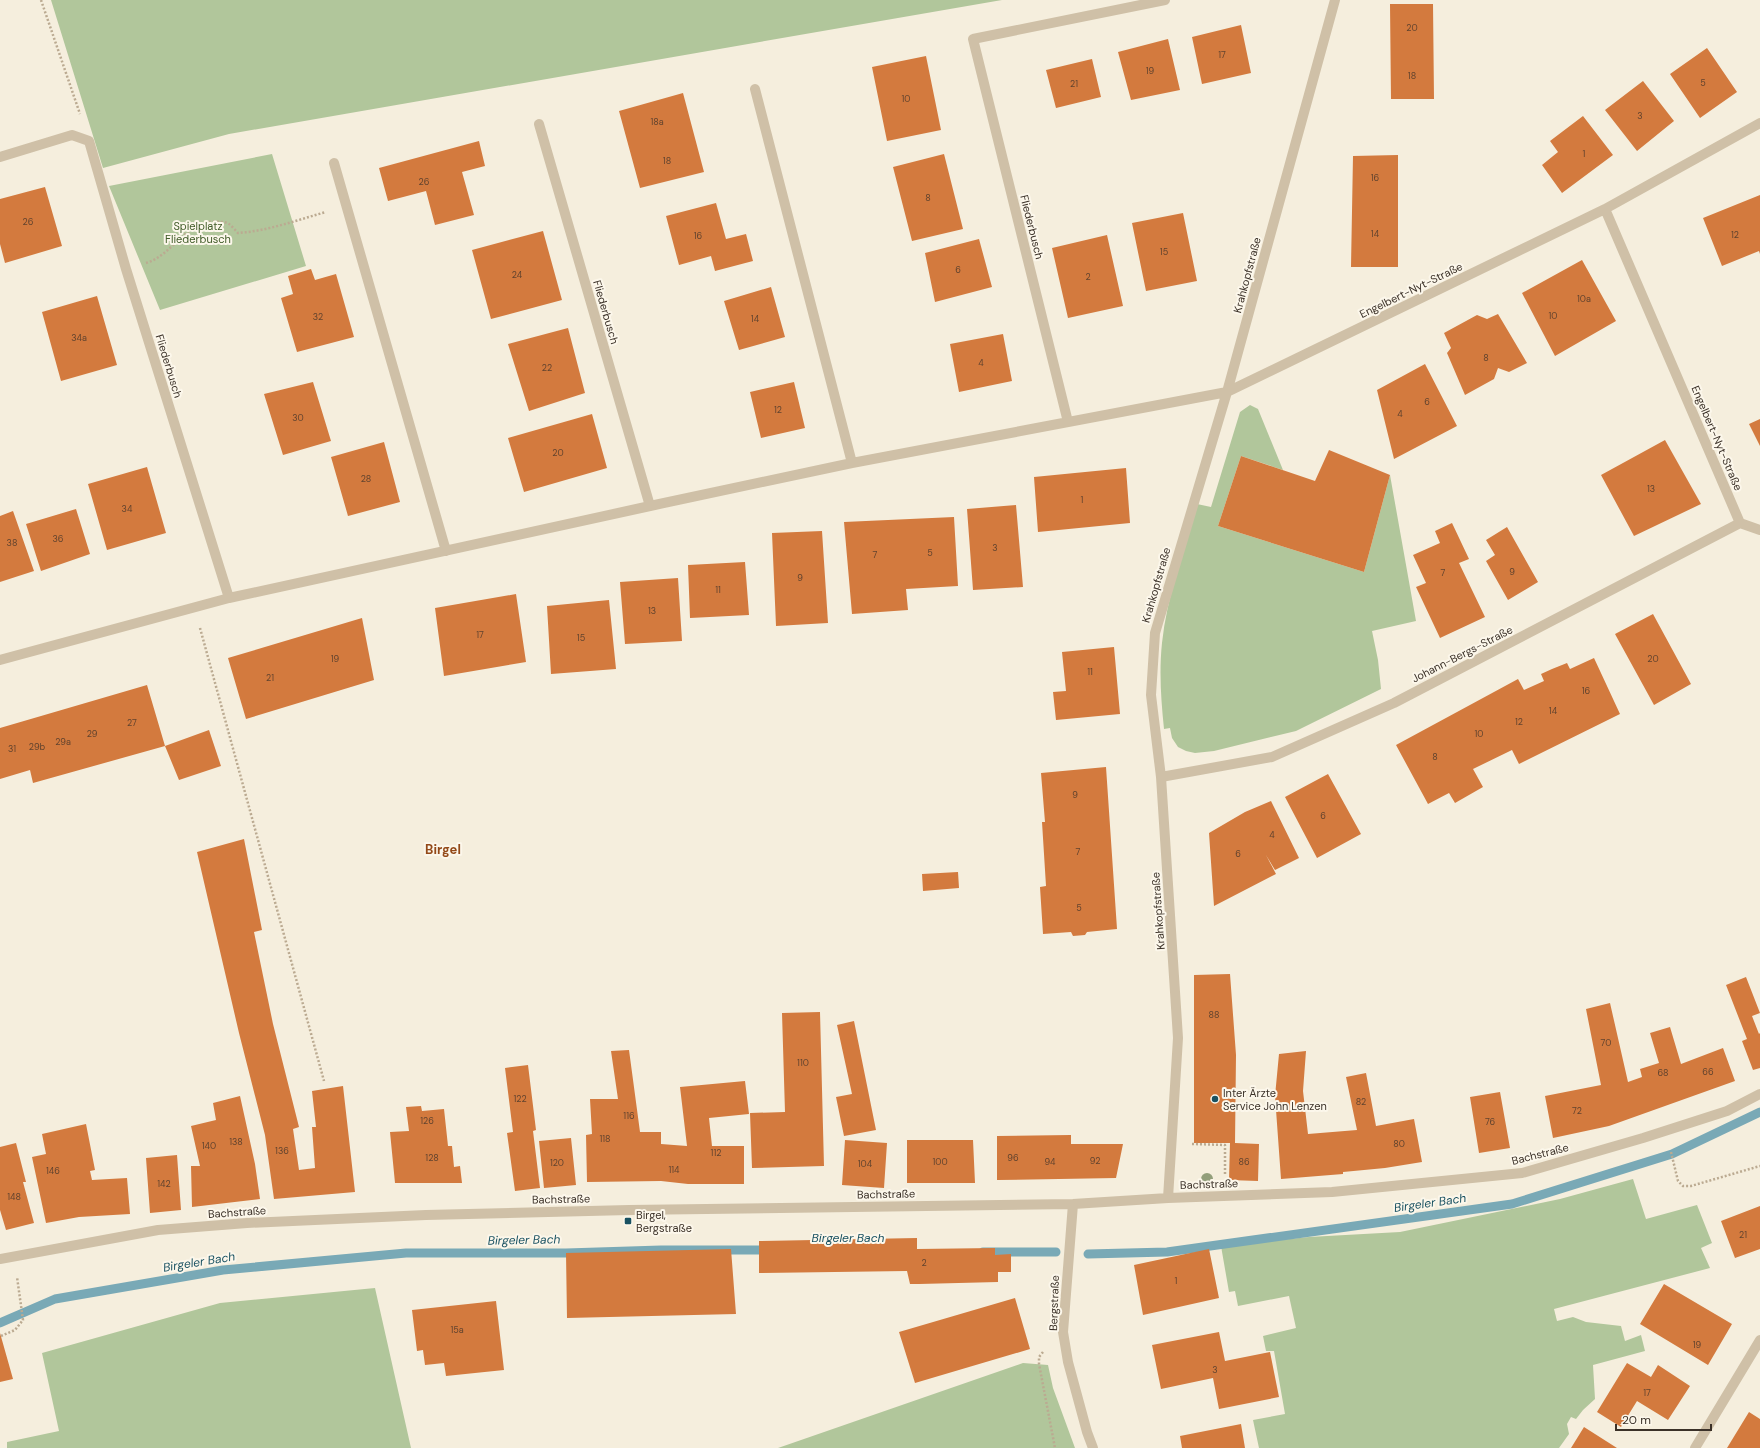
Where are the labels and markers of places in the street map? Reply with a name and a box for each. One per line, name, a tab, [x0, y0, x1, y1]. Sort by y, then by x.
place label: Inter Ärzte Service John Lenzen	[1223, 1086, 1327, 1113]
marker: Inter Ärzte Service John Lenzen	[1210, 1094, 1220, 1104]
place label: Birgel, Bergstraße	[636, 1208, 692, 1235]
marker: Birgel, Bergstraße	[623, 1216, 633, 1226]

